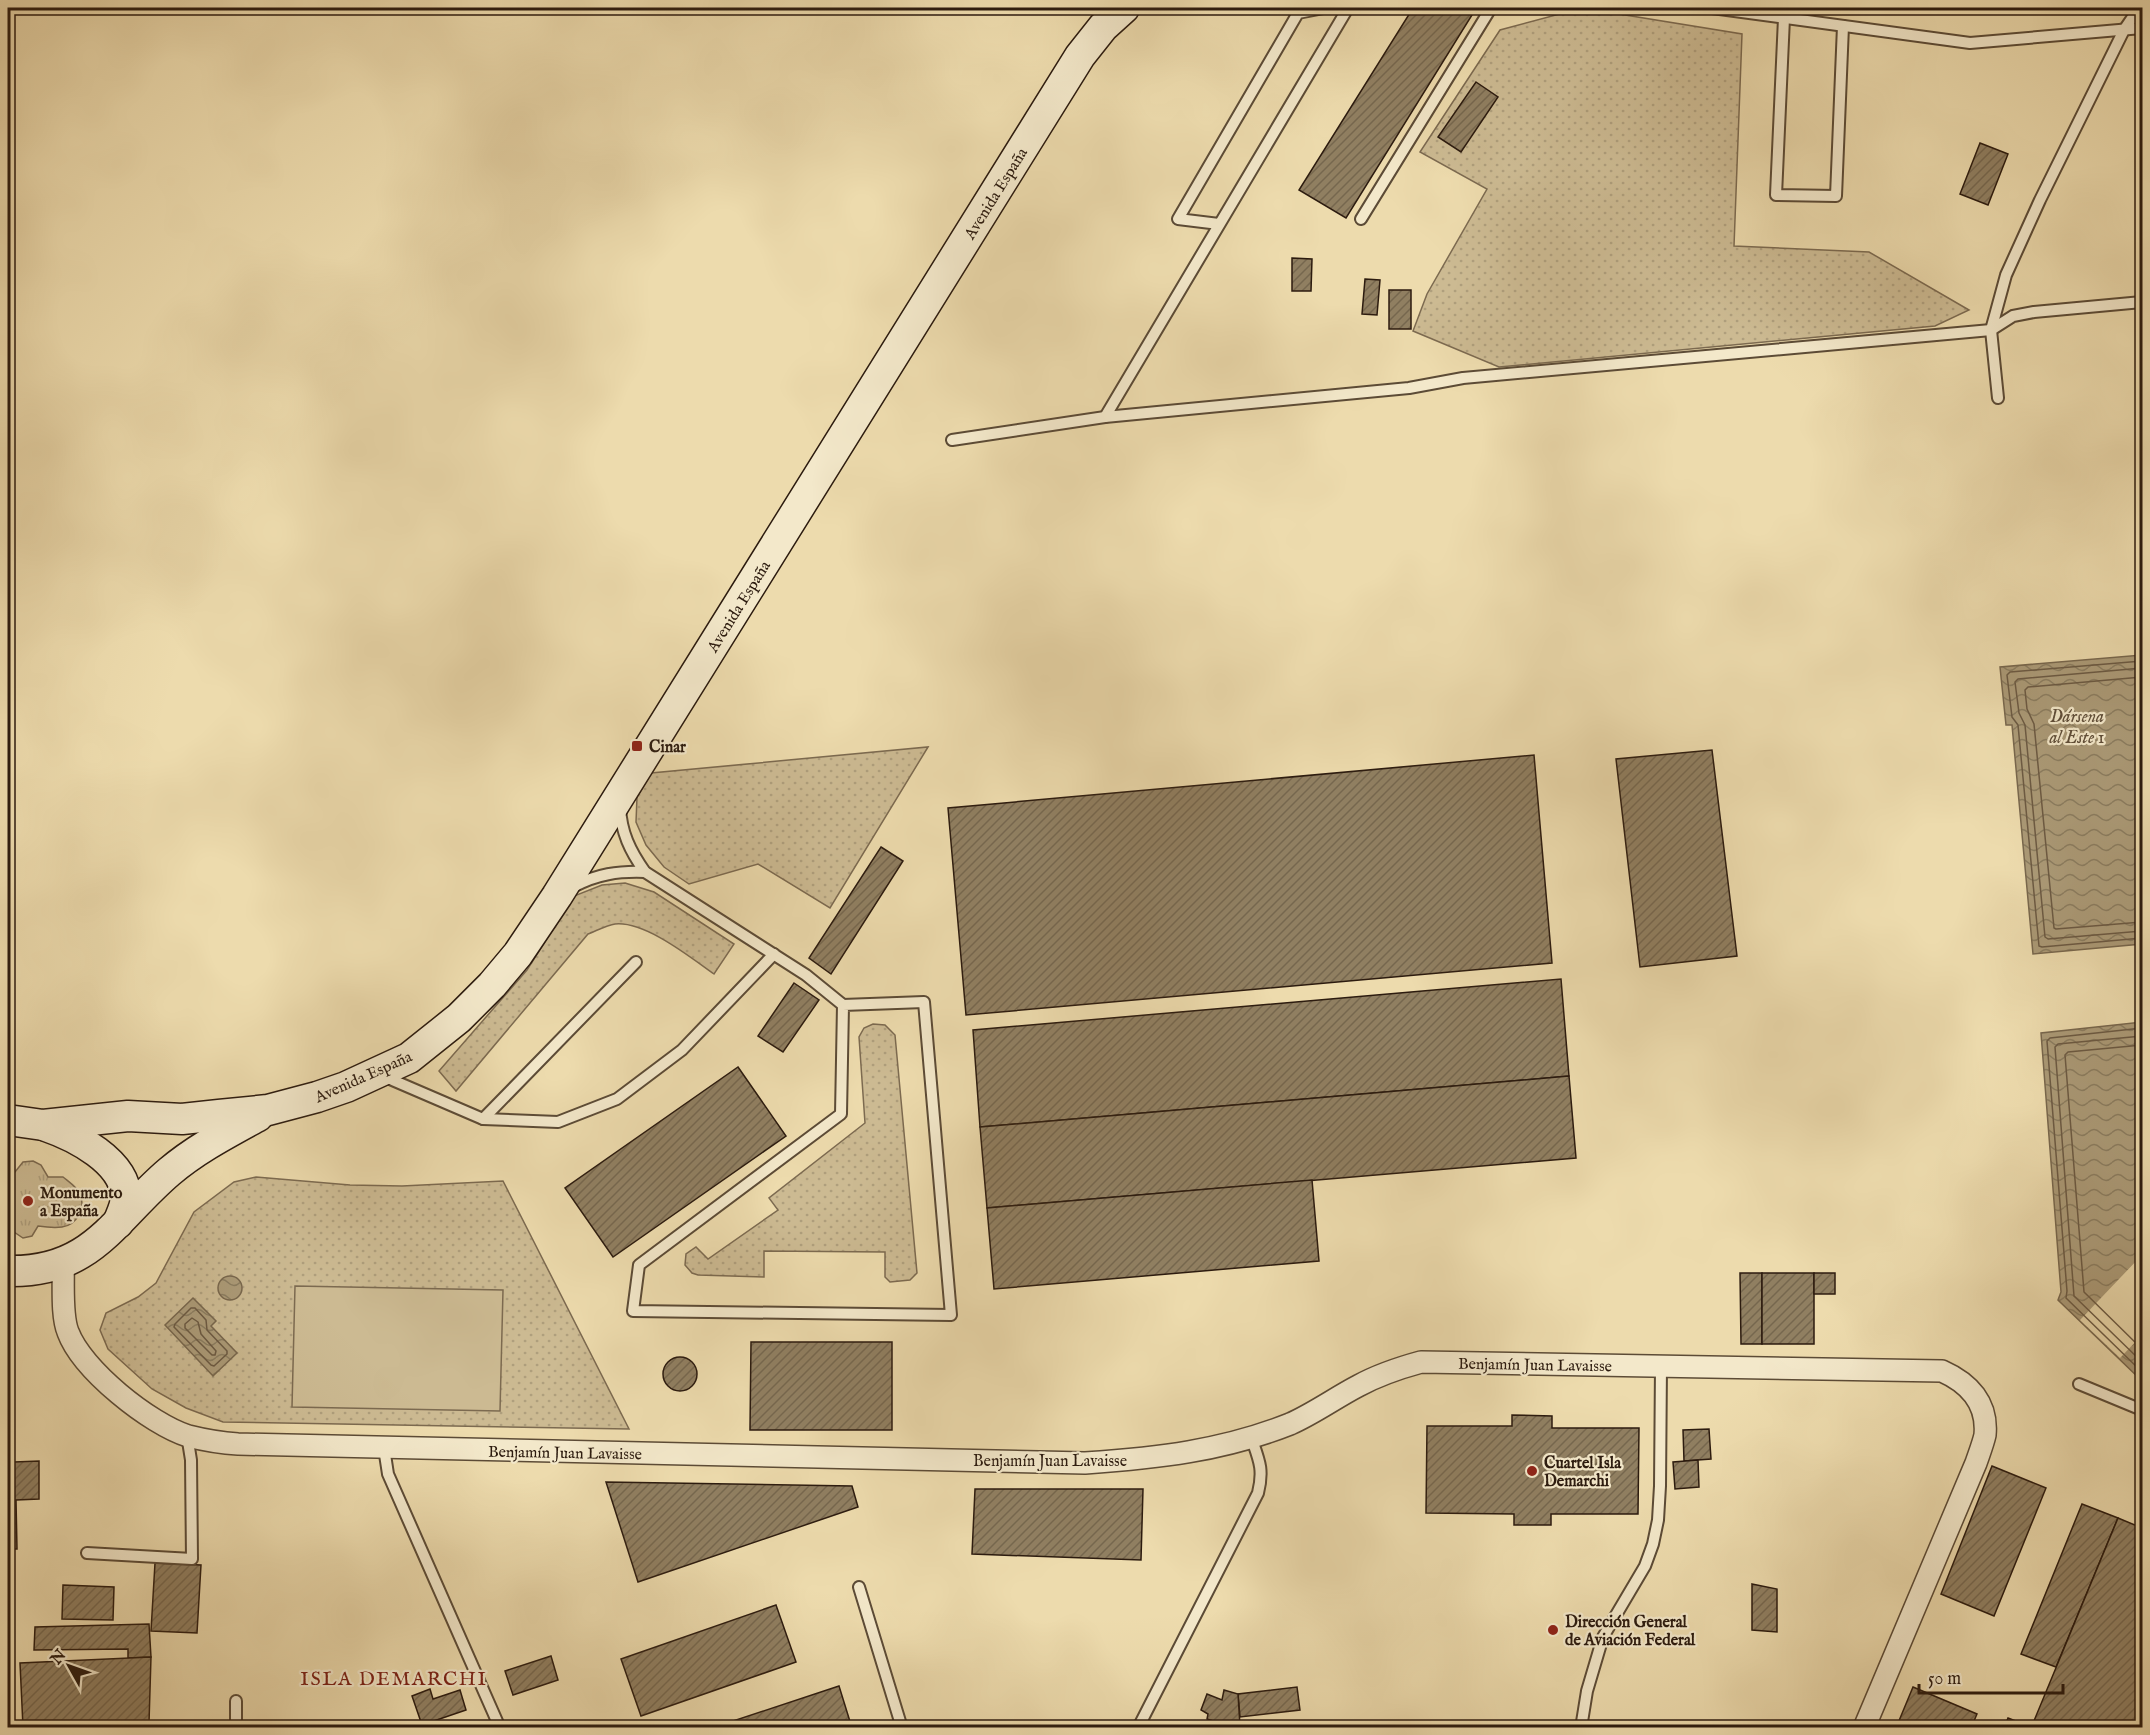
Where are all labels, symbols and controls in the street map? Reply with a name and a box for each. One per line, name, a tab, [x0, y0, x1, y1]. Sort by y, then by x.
street label: Avenida España	[960, 144, 1033, 244]
street label: Avenida España	[703, 557, 776, 657]
water label: Dársena al Este 1	[2048, 706, 2105, 750]
place label: Cinar	[649, 738, 686, 758]
marker: Cinar	[630, 739, 644, 753]
street label: Avenida España	[311, 1047, 416, 1109]
place label: Monumento a España	[40, 1184, 123, 1222]
marker: Monumento a España	[21, 1194, 35, 1208]
street label: Benjamín Juan Lavaisse	[1458, 1355, 1612, 1377]
street label: Benjamín Juan Lavaisse	[488, 1443, 642, 1465]
street label: Benjamín Juan Lavaisse	[973, 1452, 1127, 1472]
place label: Cuartel Isla Demarchi	[1544, 1454, 1622, 1492]
marker: Cuartel Isla Demarchi	[1525, 1464, 1539, 1478]
place label: Dirección General de Aviación Federal	[1565, 1613, 1696, 1651]
marker: Dirección General de Aviación Federal	[1546, 1623, 1560, 1637]
north arrow	[39, 1636, 99, 1696]
text: N	[46, 1646, 71, 1670]
scale bar	[1919, 1657, 2063, 1695]
district label: ISLA DEMARCHI	[300, 1667, 488, 1692]
text: 50 m	[1928, 1668, 1961, 1691]

